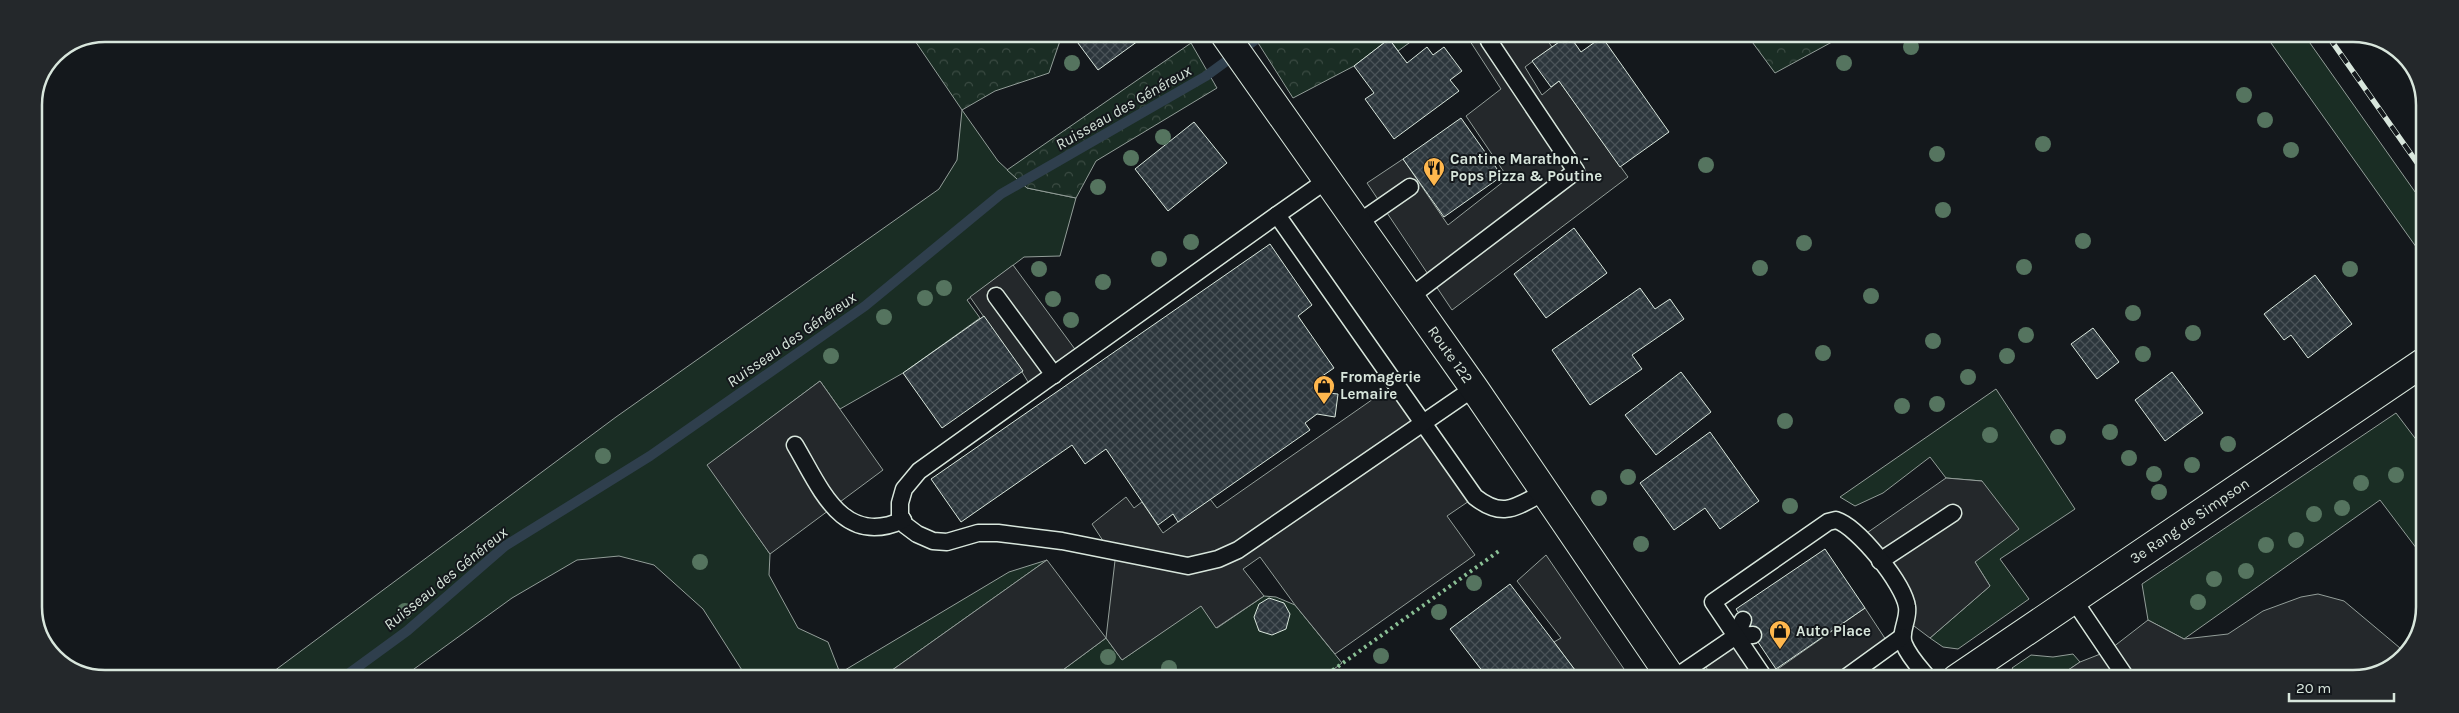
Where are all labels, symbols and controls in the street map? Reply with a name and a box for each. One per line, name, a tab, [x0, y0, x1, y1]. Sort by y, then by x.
water label: Ruisseau des Généreux	[1052, 61, 1195, 154]
place label: Cantine Marathon - Pops Pizza & Poutine	[1450, 150, 1602, 185]
restaurant icon: Cantine Marathon - Pops Pizza & Poutine	[1422, 156, 1446, 187]
water label: Ruisseau des Généreux	[723, 287, 860, 391]
street label: Route 122	[1424, 322, 1477, 387]
place label: Fromagerie Lemaire	[1340, 368, 1421, 403]
shop icon: Fromagerie Lemaire	[1312, 374, 1336, 405]
street label: 3e Rang de Simpson	[2126, 474, 2253, 568]
water label: Ruisseau des Généreux	[380, 522, 511, 634]
shop icon: Auto Place	[1768, 619, 1792, 650]
place label: Auto Place	[1796, 622, 1871, 640]
scale bar	[2289, 670, 2394, 702]
text: 20 m	[2296, 679, 2331, 697]

